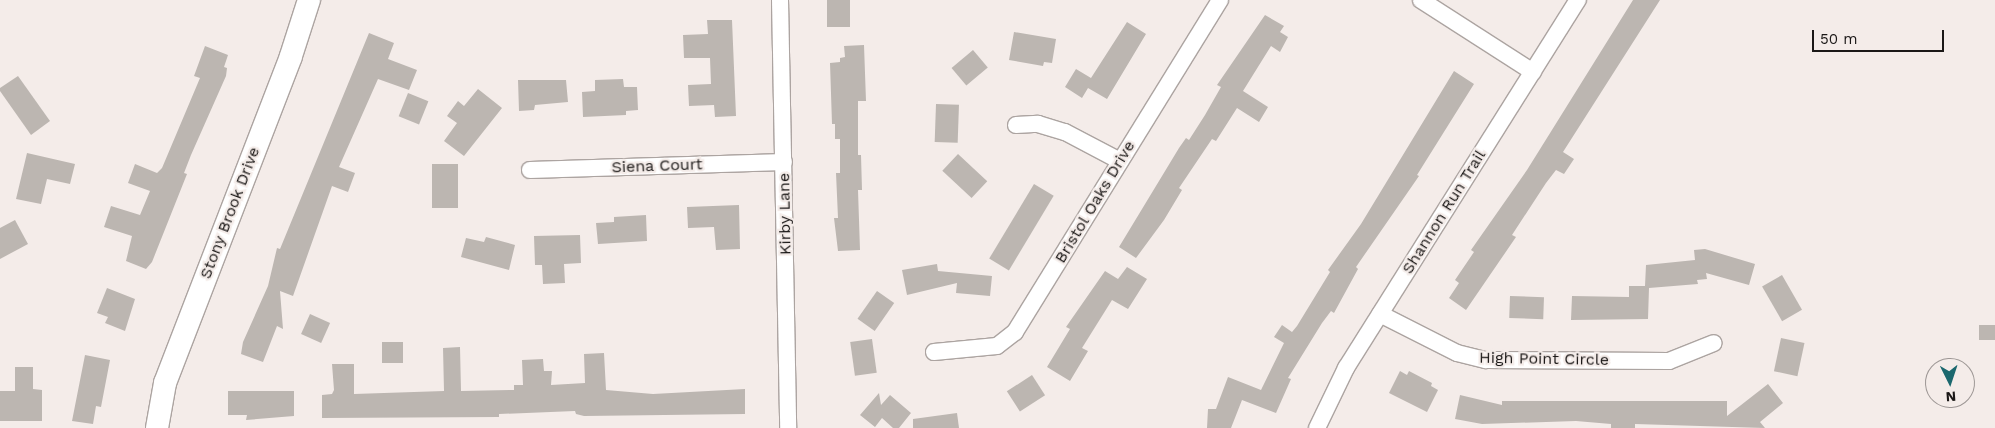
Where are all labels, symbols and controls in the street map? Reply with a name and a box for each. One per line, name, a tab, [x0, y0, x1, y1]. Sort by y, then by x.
scale bar	[1815, 20, 1948, 52]
text: 50 m	[1820, 30, 1857, 48]
street label: Bristol Oaks Drive	[1051, 137, 1139, 267]
street label: Stony Brook Drive	[196, 144, 264, 282]
street label: Shannon Run Trail	[1398, 146, 1490, 278]
street label: Siena Court	[611, 155, 703, 177]
street label: Kirby Lane	[775, 173, 795, 255]
street label: High Point Circle	[1479, 348, 1609, 370]
north arrow	[1925, 358, 1975, 408]
text: N	[1945, 389, 1957, 405]

